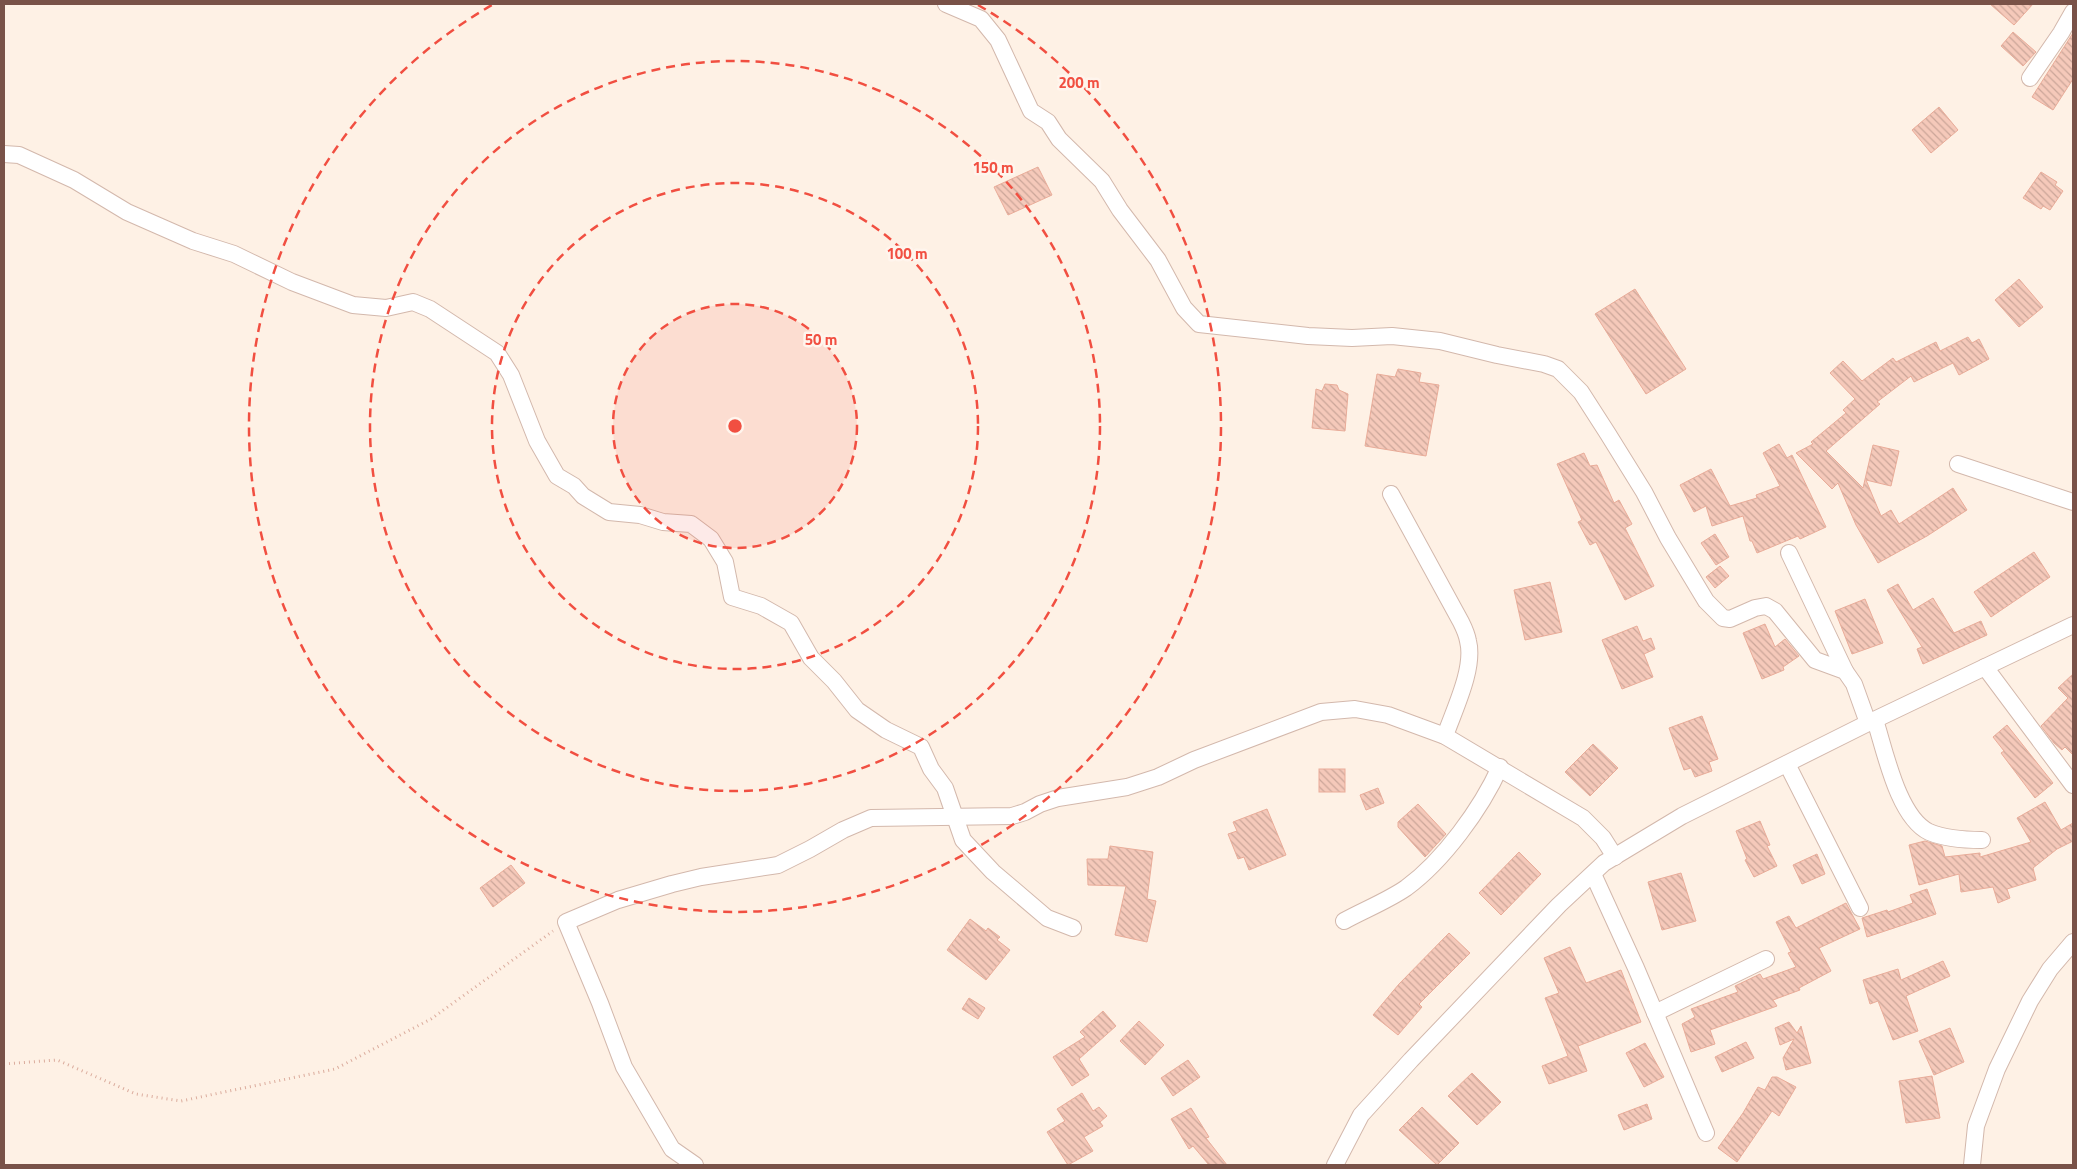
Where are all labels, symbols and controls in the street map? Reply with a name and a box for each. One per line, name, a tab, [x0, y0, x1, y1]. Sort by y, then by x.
text: 200 m	[1058, 71, 1100, 94]
text: 150 m	[972, 156, 1014, 179]
text: 100 m	[886, 242, 928, 265]
text: 50 m	[805, 328, 837, 351]
centre of rings	[726, 417, 744, 435]

